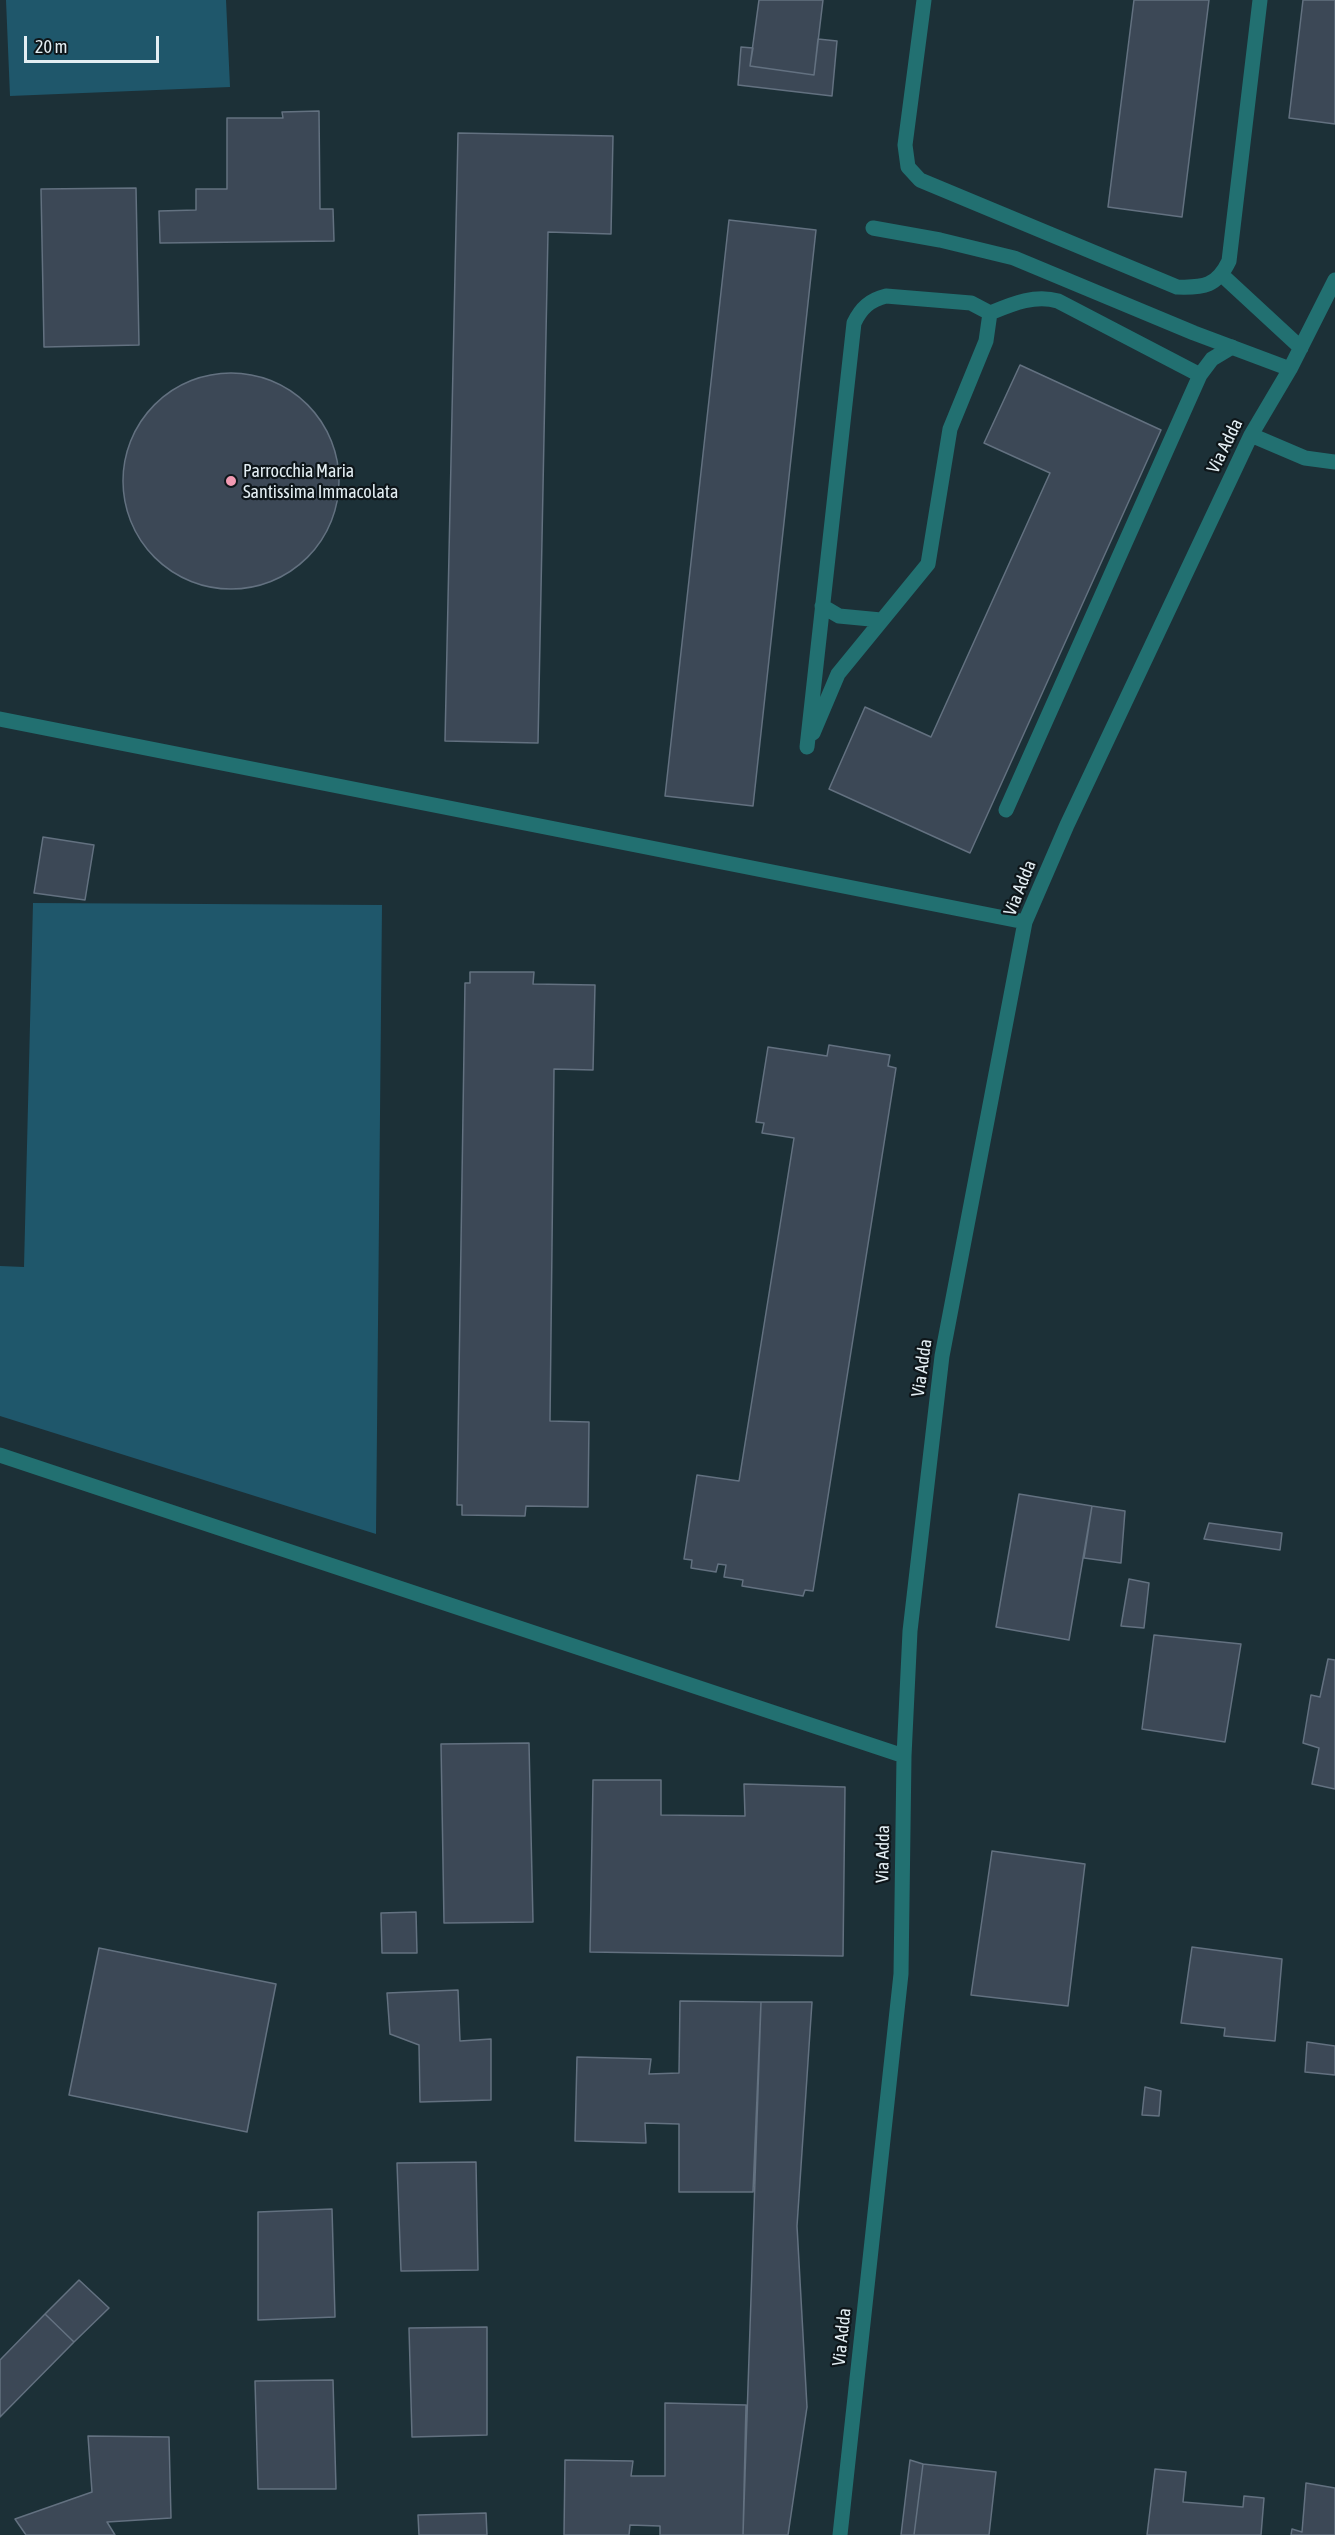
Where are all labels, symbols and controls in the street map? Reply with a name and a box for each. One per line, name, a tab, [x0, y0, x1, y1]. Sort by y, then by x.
scale bar	[27, 24, 162, 62]
text: 20 m	[35, 36, 67, 57]
street label: Via Adda	[1203, 415, 1247, 477]
place label: Parrocchia Maria Santissima Immacolata	[243, 460, 398, 502]
marker: Parrocchia Maria Santissima Immacolata	[224, 474, 238, 488]
street label: Via Adda	[999, 857, 1041, 919]
street label: Via Adda	[907, 1338, 937, 1398]
street label: Via Adda	[872, 1825, 894, 1883]
street label: Via Adda	[828, 2307, 856, 2367]

